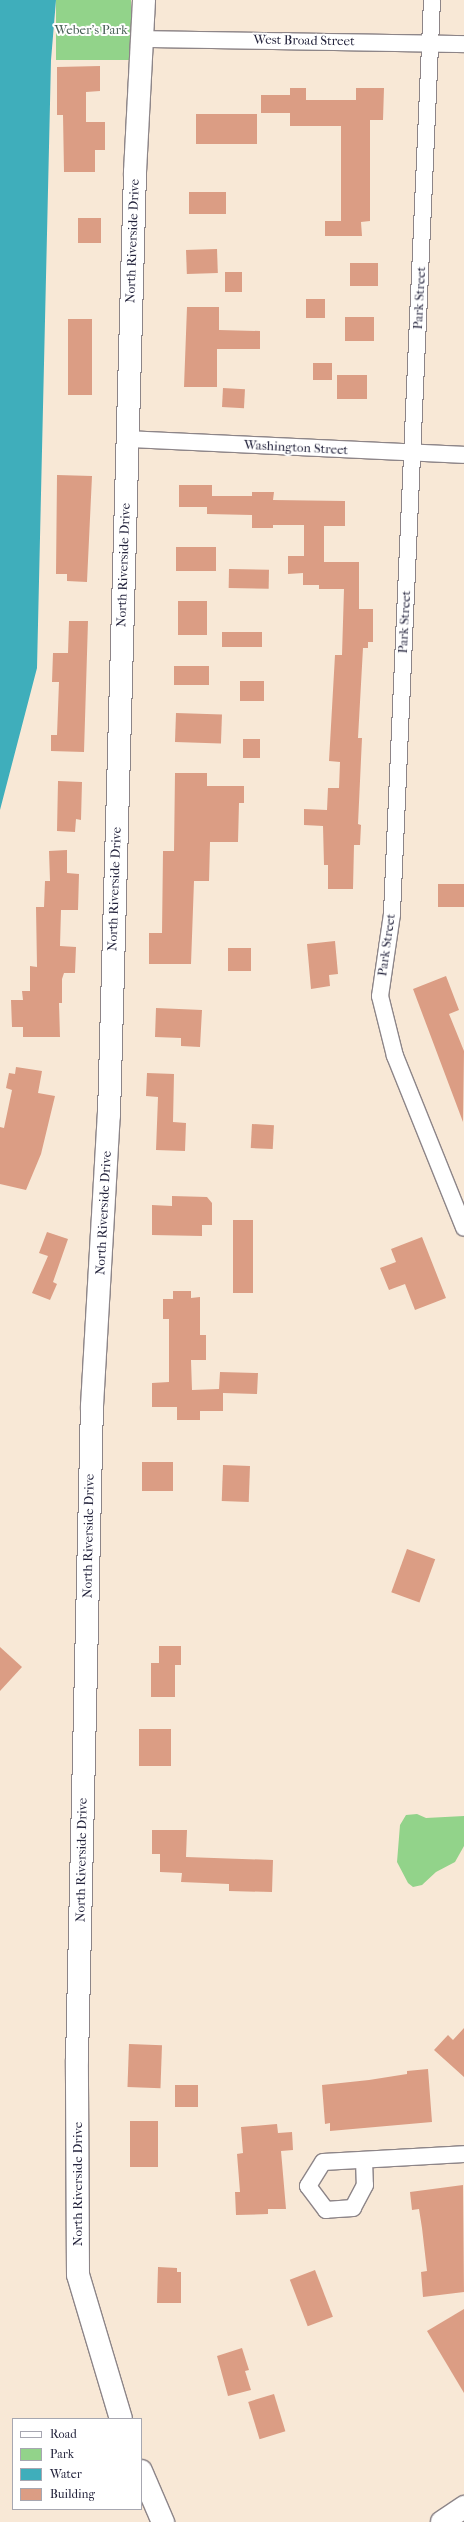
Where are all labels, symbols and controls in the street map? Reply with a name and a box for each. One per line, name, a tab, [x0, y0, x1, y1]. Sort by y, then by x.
park label: Weber's Park	[54, 22, 128, 38]
street label: West Broad Street	[253, 32, 355, 50]
street label: North Riverside Drive	[123, 179, 143, 303]
street label: Park Street	[411, 266, 429, 330]
street label: Washington Street	[244, 437, 348, 459]
street label: North Riverside Drive	[114, 503, 134, 627]
street label: Park Street	[396, 590, 414, 654]
street label: North Riverside Drive	[105, 827, 125, 951]
street label: Park Street	[375, 913, 399, 977]
street label: North Riverside Drive	[93, 1151, 115, 1275]
street label: North Riverside Drive	[80, 1474, 98, 1598]
street label: North Riverside Drive	[73, 1798, 91, 1922]
street label: North Riverside Drive	[70, 2122, 86, 2246]
legend	[12, 2418, 142, 2510]
text: Road	[50, 2427, 77, 2441]
text: Park	[50, 2447, 74, 2461]
text: Water	[50, 2467, 82, 2481]
text: Building	[50, 2487, 95, 2501]

